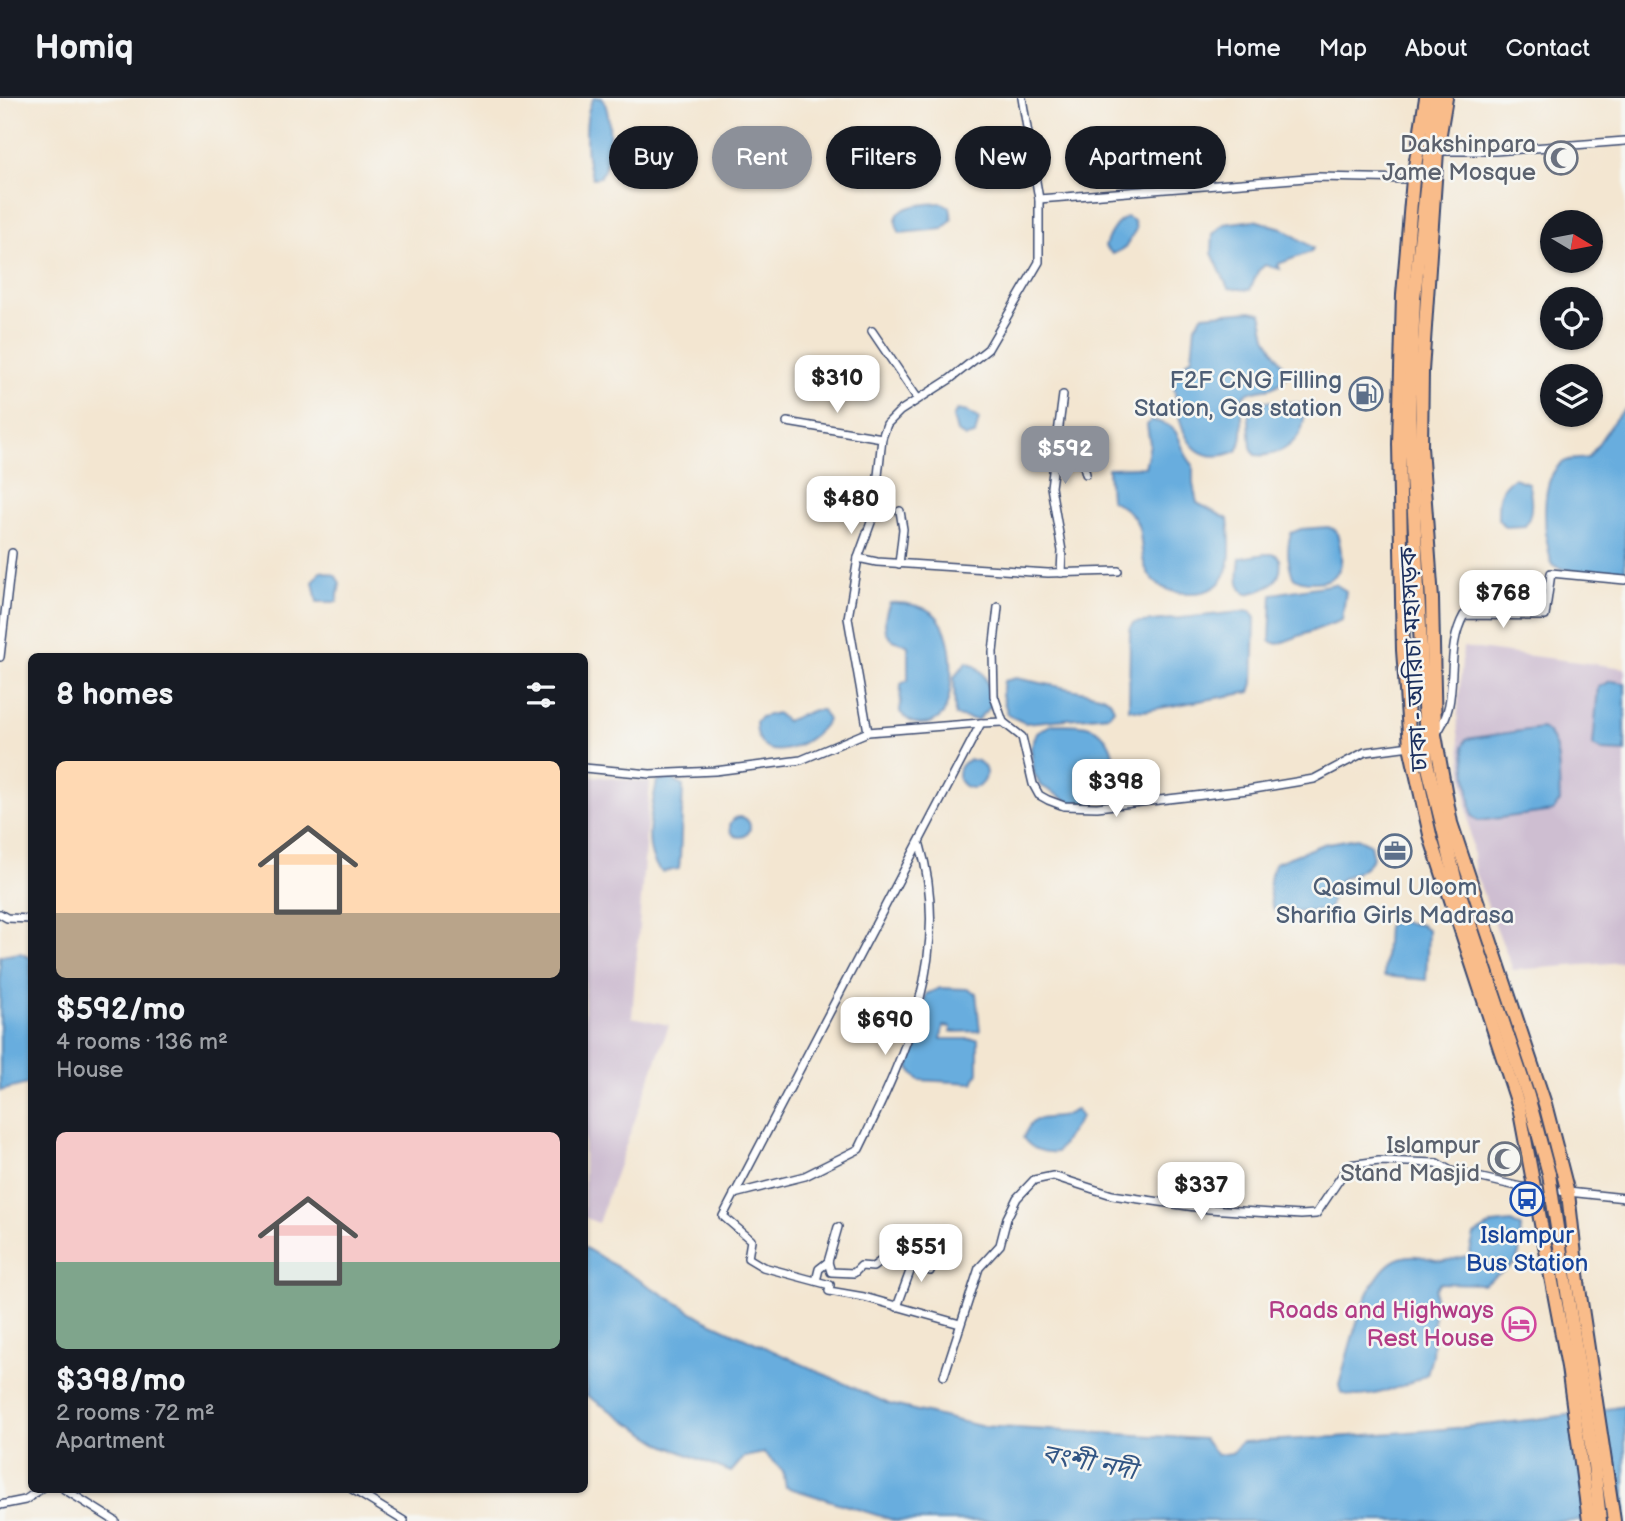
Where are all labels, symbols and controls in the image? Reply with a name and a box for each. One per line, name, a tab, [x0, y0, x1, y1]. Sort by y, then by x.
text: Homiq	[35, 28, 133, 68]
text: Home	[1216, 34, 1281, 63]
text: Map	[1319, 34, 1367, 63]
text: About	[1405, 34, 1467, 63]
text: Contact	[1505, 34, 1590, 63]
chip: Buy	[609, 126, 698, 189]
chip: Rent	[712, 126, 812, 189]
chip: Filters	[826, 126, 941, 189]
chip: New	[955, 126, 1051, 189]
chip: Apartment	[1065, 126, 1226, 189]
place label: Dakshinpara Jame Mosque	[1382, 130, 1536, 187]
mosque icon: Dakshinpara Jame Mosque	[1542, 139, 1580, 177]
north arrow	[1540, 210, 1603, 273]
map controls	[1540, 210, 1603, 427]
button: locate	[1540, 287, 1603, 350]
pin: $310	[796, 356, 878, 415]
text: $310	[811, 364, 863, 392]
button: layers	[1540, 364, 1603, 427]
place label: F2F CNG Filling Station, Gas station	[1134, 366, 1342, 423]
fuel station icon: F2F CNG Filling Station, Gas station	[1347, 375, 1385, 413]
pin: $592	[1024, 426, 1106, 486]
text: $592	[1037, 435, 1093, 463]
pin: $480	[810, 476, 892, 536]
text: $480	[823, 485, 879, 513]
street label: ঢাকা - আরিচা মহাসড়ক	[1394, 545, 1434, 773]
pin: $768	[1462, 570, 1544, 630]
text: $768	[1475, 579, 1531, 607]
icon: filters	[522, 676, 560, 714]
text: 8 homes	[56, 677, 173, 713]
pin: $398	[1075, 760, 1157, 819]
text: $398	[1088, 768, 1144, 796]
icon: home	[245, 807, 371, 933]
office icon: Qasimul Uloom Sharifia Girls Madrasa	[1376, 832, 1414, 870]
place label: Qasimul Uloom Sharifia Girls Madrasa	[1276, 873, 1514, 930]
text: $592/mo	[56, 992, 185, 1028]
pin: $690	[844, 998, 926, 1057]
text: $690	[857, 1006, 913, 1034]
text: 4 rooms · 136 m²	[56, 1028, 228, 1056]
text: House	[56, 1056, 123, 1084]
place label: Islampur Stand Masjid	[1340, 1131, 1480, 1188]
mosque icon: Islampur Stand Masjid	[1486, 1140, 1524, 1178]
pin: $337	[1160, 1162, 1242, 1222]
text: $337	[1174, 1171, 1228, 1199]
icon: home	[245, 1178, 371, 1304]
bus stop icon: Islampur Bus Station	[1508, 1180, 1546, 1218]
place label: Islampur Bus Station	[1466, 1221, 1588, 1278]
pin: $551	[880, 1224, 962, 1284]
text: $551	[895, 1233, 947, 1261]
place label: Roads and Highways Rest House	[1268, 1296, 1494, 1353]
hotel icon: Roads and Highways Rest House	[1500, 1305, 1538, 1343]
text: $398/mo	[56, 1363, 186, 1399]
text: 2 rooms · 72 m²	[56, 1399, 215, 1427]
text: Apartment	[56, 1427, 165, 1455]
water label: বংশী নদী	[1039, 1438, 1144, 1488]

